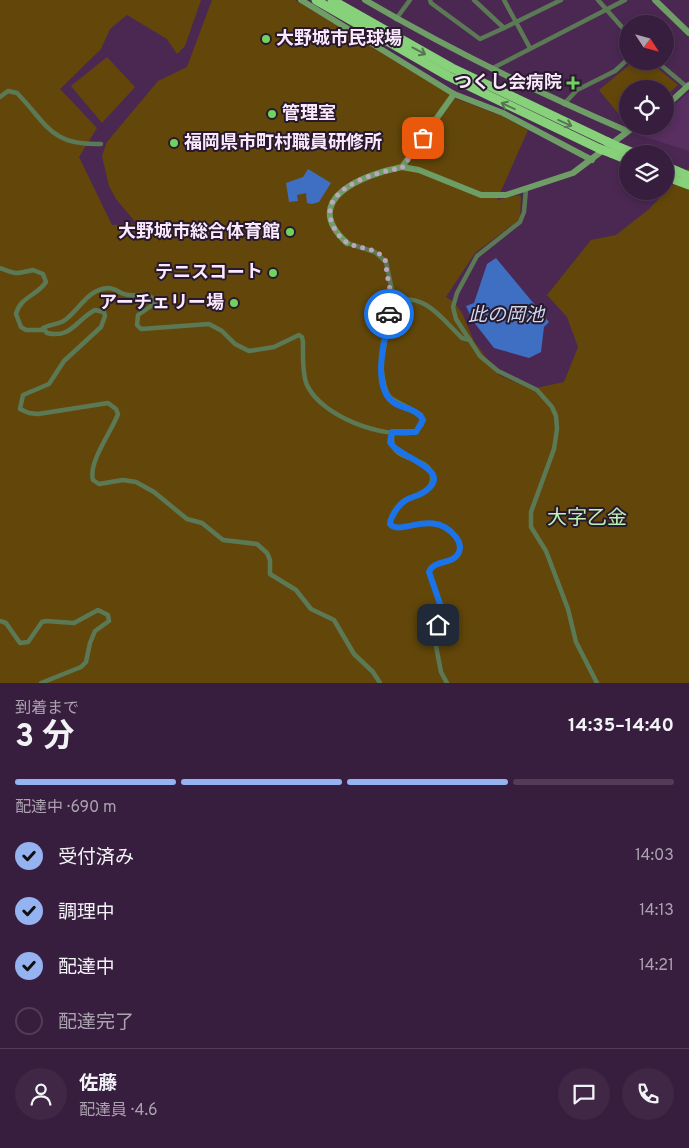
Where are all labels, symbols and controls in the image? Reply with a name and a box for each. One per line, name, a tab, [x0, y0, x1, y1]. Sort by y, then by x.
north arrow	[619, 15, 674, 70]
map controls	[619, 15, 674, 200]
place label: 大野城市民球場	[276, 28, 402, 51]
marker: 大野城市民球場	[260, 33, 272, 45]
one-way arrow	[412, 46, 427, 56]
place label: つくし会病院	[454, 72, 562, 95]
marker: つくし会病院	[566, 76, 580, 90]
button: locate	[619, 80, 674, 135]
one-way arrow	[501, 100, 516, 110]
place label: 管理室	[282, 103, 336, 126]
marker: 管理室	[266, 108, 278, 120]
pin	[402, 117, 444, 159]
one-way arrow	[557, 119, 572, 128]
icon: bag	[409, 124, 437, 152]
place label: 福岡県市町村職員研修所	[184, 132, 382, 155]
marker: 福岡県市町村職員研修所	[168, 137, 180, 149]
button: layers	[619, 145, 674, 200]
place label: 大野城市総合体育館	[118, 221, 280, 244]
marker: 大野城市総合体育館	[284, 226, 296, 238]
place label: テニスコート	[155, 262, 263, 285]
marker: テニスコート	[267, 267, 279, 279]
courier	[364, 289, 414, 339]
place label: アーチェリー場	[99, 292, 224, 315]
marker: アーチェリー場	[228, 297, 240, 309]
icon: car	[375, 300, 403, 328]
water label: 此の岡池	[468, 304, 546, 328]
district label: 大字乙金	[547, 506, 627, 532]
pin	[417, 604, 459, 646]
icon: home	[424, 611, 452, 639]
text: 到着まで	[15, 699, 79, 719]
text: 14:35–14:40	[568, 714, 674, 738]
text: 3 分	[15, 718, 74, 758]
text: 配達中 · 690 m	[15, 798, 117, 818]
icon: check	[15, 842, 43, 870]
text: 受付済み	[58, 846, 134, 870]
text: 14:03	[635, 846, 674, 866]
icon: check	[15, 897, 43, 925]
text: 調理中	[58, 901, 115, 925]
text: 14:13	[639, 901, 674, 921]
icon: check	[15, 952, 43, 980]
text: 配達中	[58, 956, 115, 980]
text: 14:21	[639, 956, 674, 976]
text: 配達完了	[58, 1011, 134, 1035]
button: person	[15, 1068, 67, 1120]
button: chat	[558, 1068, 610, 1120]
button: phone	[622, 1068, 674, 1120]
text: 佐藤	[79, 1072, 117, 1096]
text: 配達員 · 4.6	[79, 1101, 158, 1121]

